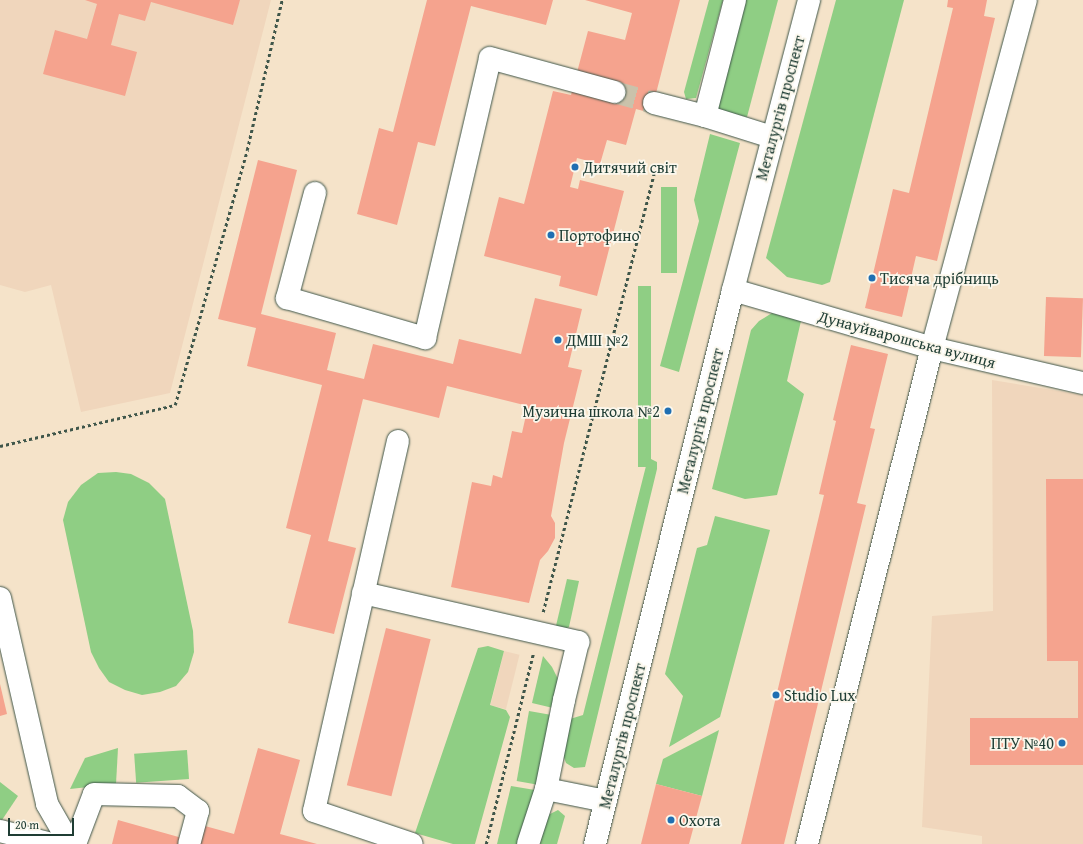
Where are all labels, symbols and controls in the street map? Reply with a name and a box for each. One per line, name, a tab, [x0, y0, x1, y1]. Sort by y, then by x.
street label: Металургів проспект	[751, 33, 809, 183]
place label: Дитячий світ	[583, 157, 677, 177]
marker: Дитячий світ	[570, 162, 580, 172]
place label: Портофино	[559, 225, 640, 245]
marker: Портофино	[546, 230, 556, 240]
place label: Тисяча дрібниць	[880, 268, 999, 288]
marker: Тисяча дрібниць	[867, 273, 877, 283]
street label: Дунауйварошська вулиця	[816, 306, 998, 372]
place label: ДМШ №2	[566, 330, 629, 350]
marker: ДМШ №2	[553, 335, 563, 345]
street label: Металургів проспект	[673, 346, 727, 496]
place label: Музична школа №2	[522, 401, 660, 421]
marker: Музична школа №2	[663, 406, 673, 416]
street label: Металургів проспект	[595, 661, 649, 811]
place label: Studio Lux	[784, 685, 855, 705]
marker: Studio Lux	[771, 690, 781, 700]
place label: ПТУ №40	[991, 733, 1054, 753]
marker: ПТУ №40	[1057, 738, 1067, 748]
scale bar	[10, 810, 76, 836]
place label: Охота	[679, 810, 720, 830]
marker: Охота	[666, 815, 676, 825]
text: 20 m	[15, 816, 39, 833]

